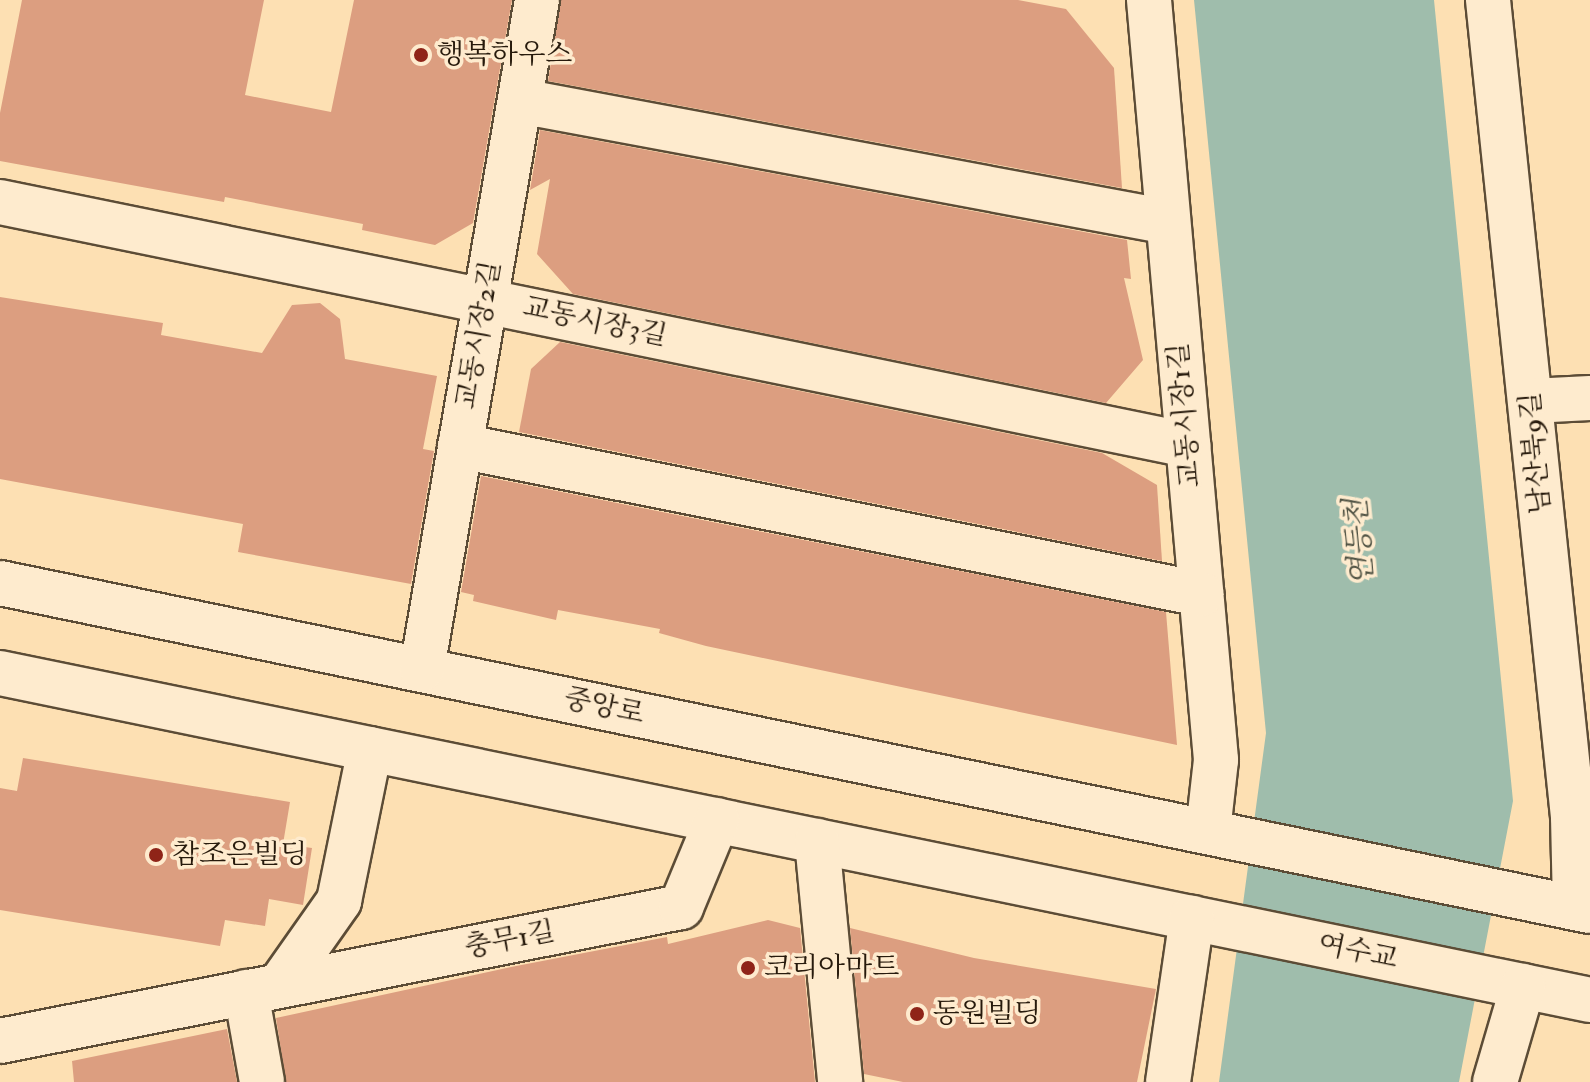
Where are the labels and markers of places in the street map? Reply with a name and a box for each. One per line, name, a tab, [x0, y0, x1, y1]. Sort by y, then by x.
place label: 행복하우스	[437, 38, 572, 72]
marker: 행복하우스	[412, 46, 430, 64]
place label: 참조은빌딩	[172, 838, 307, 872]
marker: 참조은빌딩	[147, 846, 165, 864]
place label: 코리아마트	[764, 951, 899, 985]
marker: 코리아마트	[739, 959, 757, 977]
place label: 동원빌딩	[933, 997, 1041, 1031]
marker: 동원빌딩	[908, 1005, 926, 1023]

